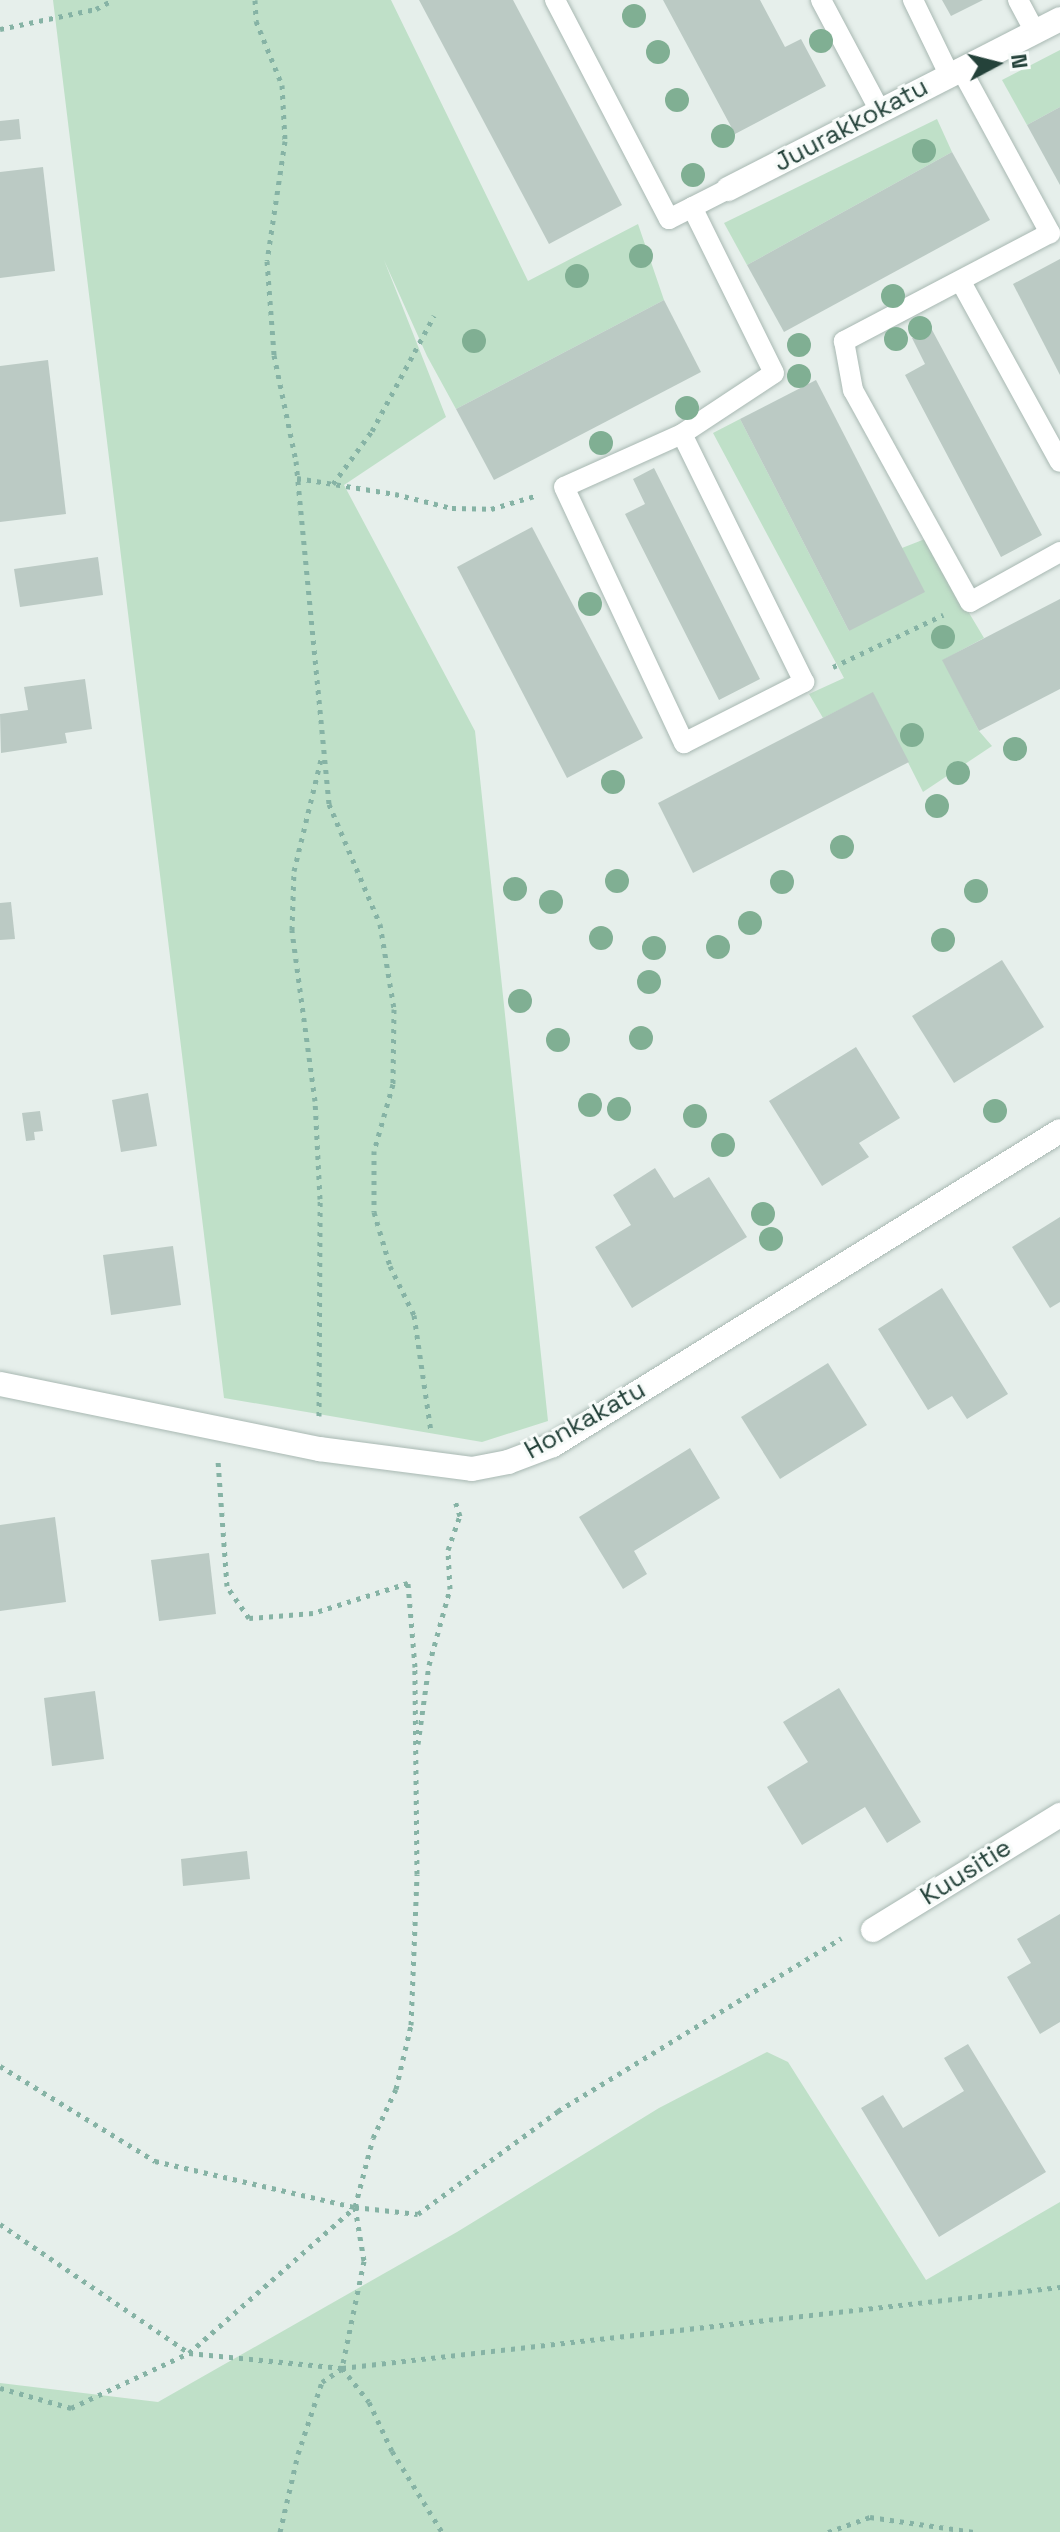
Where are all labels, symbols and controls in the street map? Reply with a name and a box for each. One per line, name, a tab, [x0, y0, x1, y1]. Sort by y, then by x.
north arrow	[956, 24, 1036, 104]
text: N	[1005, 52, 1035, 70]
street label: Juurakkokatu	[769, 71, 933, 179]
street label: Honkakatu	[519, 1374, 651, 1466]
street label: Kuusitie	[915, 1832, 1017, 1912]

